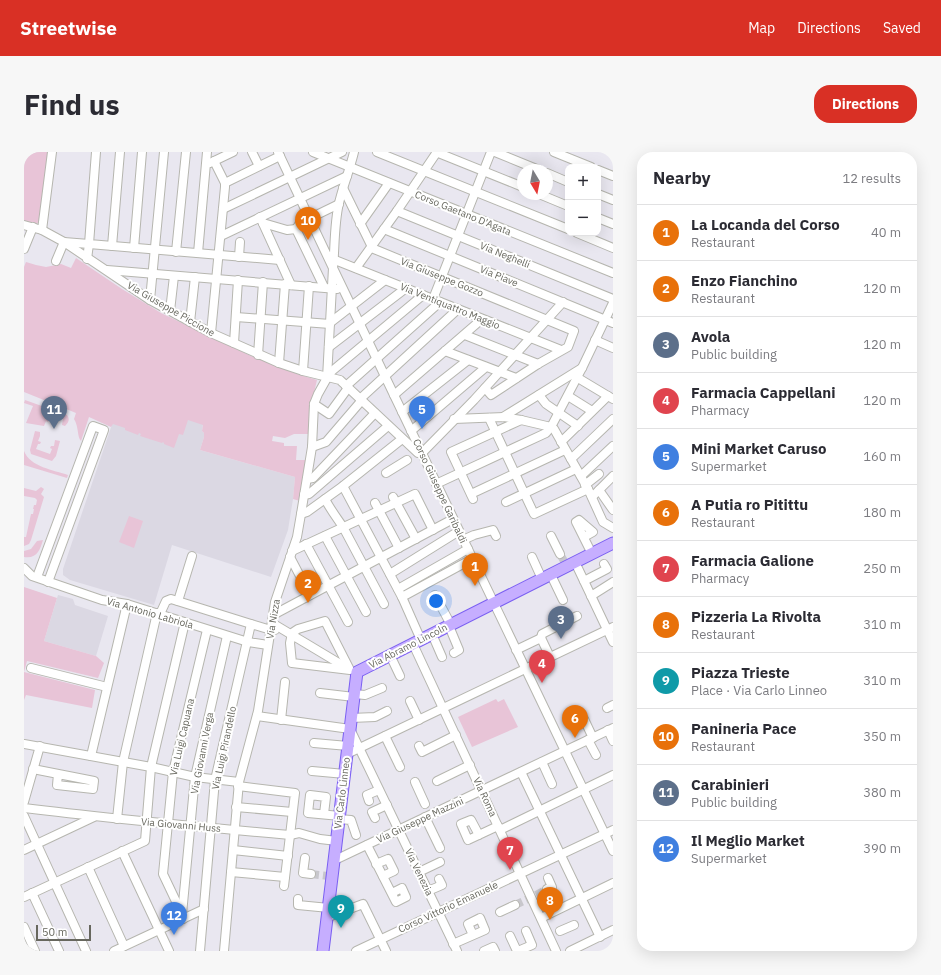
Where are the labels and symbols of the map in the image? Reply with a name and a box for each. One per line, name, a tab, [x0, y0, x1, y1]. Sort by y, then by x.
north arrow	[517, 164, 553, 200]
street label: Corso Gaetano D'Agata	[413, 188, 514, 239]
pin: 10	[295, 207, 321, 240]
street label: Via Neghelli	[478, 239, 532, 271]
street label: Via Giuseppe Gozzo	[399, 254, 486, 300]
street label: Via Piave	[478, 262, 521, 290]
street label: Via Giuseppe Piccione	[125, 279, 218, 340]
street label: Via Ventiquattro Maggio	[398, 280, 502, 332]
pin: 11	[41, 396, 67, 429]
pin: 5	[409, 396, 435, 429]
street label: Corso Giuseppe Garibaldi	[410, 437, 470, 545]
pin: 1	[462, 553, 488, 586]
pin: 2	[295, 570, 321, 603]
your location	[426, 591, 446, 611]
street label: Via Antonio Labriola	[105, 594, 195, 632]
street label: Via Nizza	[263, 597, 283, 640]
pin: 3	[548, 606, 574, 639]
street label: Via Abramo Lincoln	[367, 621, 449, 671]
pin: 4	[529, 650, 555, 683]
street label: Via Luigi Capuana	[167, 696, 197, 777]
street label: Via Luigi Pirandello	[209, 705, 239, 791]
pin: 6	[562, 705, 588, 738]
street label: Via Giovanni Verga	[188, 710, 216, 795]
street label: Via Carlo Linneo	[331, 756, 353, 830]
street label: Via Roma	[470, 775, 500, 819]
street label: Via Giuseppe Mazzini	[374, 794, 466, 846]
street label: Via Giovanni Huss	[141, 815, 222, 835]
pin: 7	[497, 837, 523, 870]
street label: Via Venezia	[402, 846, 436, 898]
street label: Corso Vittorio Emanuele	[396, 878, 500, 936]
pin: 8	[537, 887, 563, 920]
pin: 9	[328, 895, 354, 928]
pin: 12	[161, 902, 187, 935]
scale bar	[36, 923, 91, 942]

